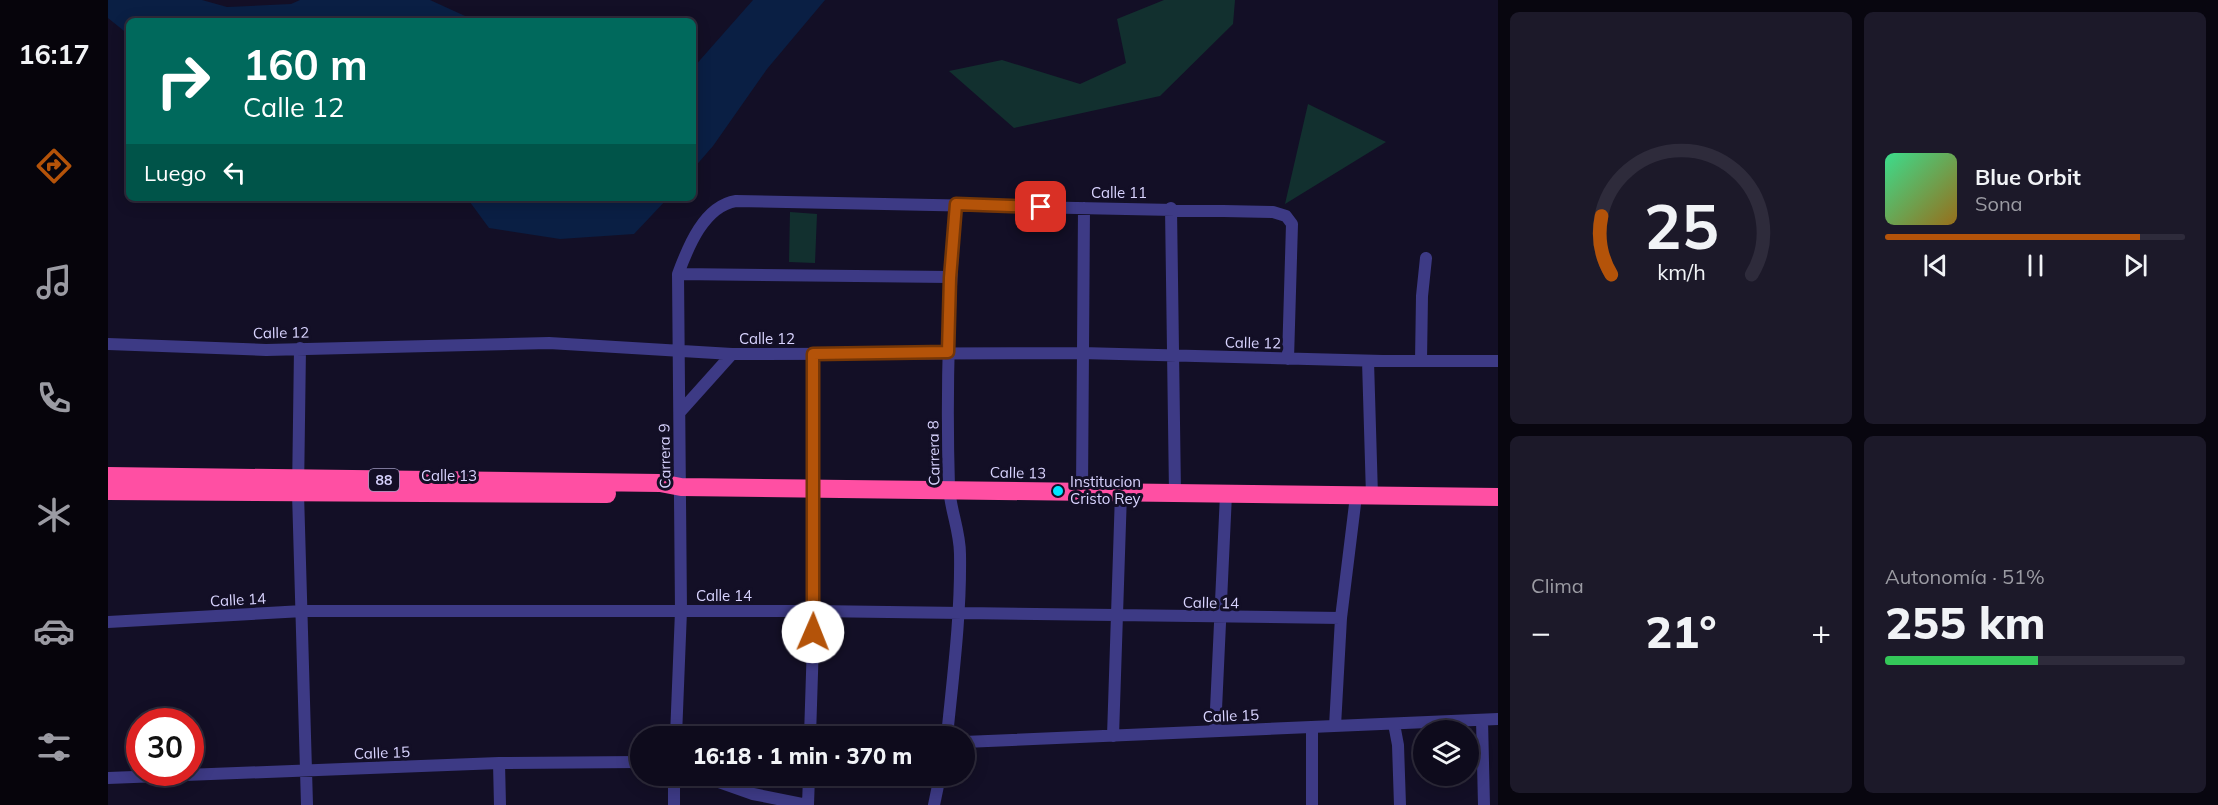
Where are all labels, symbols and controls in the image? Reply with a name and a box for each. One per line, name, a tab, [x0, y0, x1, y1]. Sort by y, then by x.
text: 16:17	[18, 37, 90, 71]
text: 160 m	[243, 38, 368, 91]
icon: right	[144, 42, 222, 120]
text: Calle 12	[243, 90, 344, 124]
icon: directions	[33, 145, 75, 187]
icon: left	[218, 156, 251, 189]
text: Luego	[144, 159, 206, 187]
text: Blue Orbit	[1975, 163, 2081, 191]
pin	[1015, 181, 1066, 232]
street label: Calle 11	[1091, 183, 1147, 202]
text: 25	[1644, 186, 1718, 265]
icon: arrive	[1024, 190, 1057, 223]
text: Sona	[1975, 191, 2023, 216]
icon: previous	[1919, 249, 1952, 282]
icon: pause	[2019, 249, 2052, 282]
icon: next	[2119, 249, 2152, 282]
text: km/h	[1657, 258, 1705, 285]
icon: music	[33, 261, 75, 303]
street label: Calle 12	[253, 323, 309, 342]
street label: Calle 12	[739, 329, 795, 348]
street label: Calle 12	[1225, 333, 1281, 352]
icon: phone	[33, 377, 75, 419]
street label: Carrera 8	[923, 420, 944, 486]
street label: Carrera 9	[654, 423, 675, 489]
street label: Calle 13	[990, 463, 1046, 482]
street label: Calle 13	[421, 466, 477, 485]
road number: 88	[369, 469, 399, 491]
place label: Institucion Cristo Rey	[1070, 472, 1141, 508]
marker: Institucion Cristo Rey	[1051, 484, 1065, 498]
icon: climate	[33, 494, 75, 536]
text: Autonomía · 51%	[1885, 564, 2045, 589]
text: Clima	[1531, 573, 1584, 598]
street label: Calle 14	[696, 586, 752, 605]
street label: Calle 14	[209, 589, 267, 610]
street label: Calle 14	[1183, 593, 1239, 612]
text: 255 km	[1885, 594, 2046, 650]
position arrow	[781, 600, 845, 664]
text: 21°	[1645, 603, 1717, 659]
icon: car	[33, 610, 75, 652]
text: −	[1531, 611, 1551, 652]
text: +	[1811, 611, 1831, 652]
street label: Calle 15	[1203, 705, 1259, 726]
speed limit sign: 30	[126, 708, 204, 786]
map controls	[1413, 720, 1479, 786]
button: layers	[1413, 720, 1479, 786]
icon: filters	[33, 726, 75, 768]
street label: Calle 15	[354, 742, 410, 763]
text: 16:18 · 1 min · 370 m	[693, 742, 912, 770]

